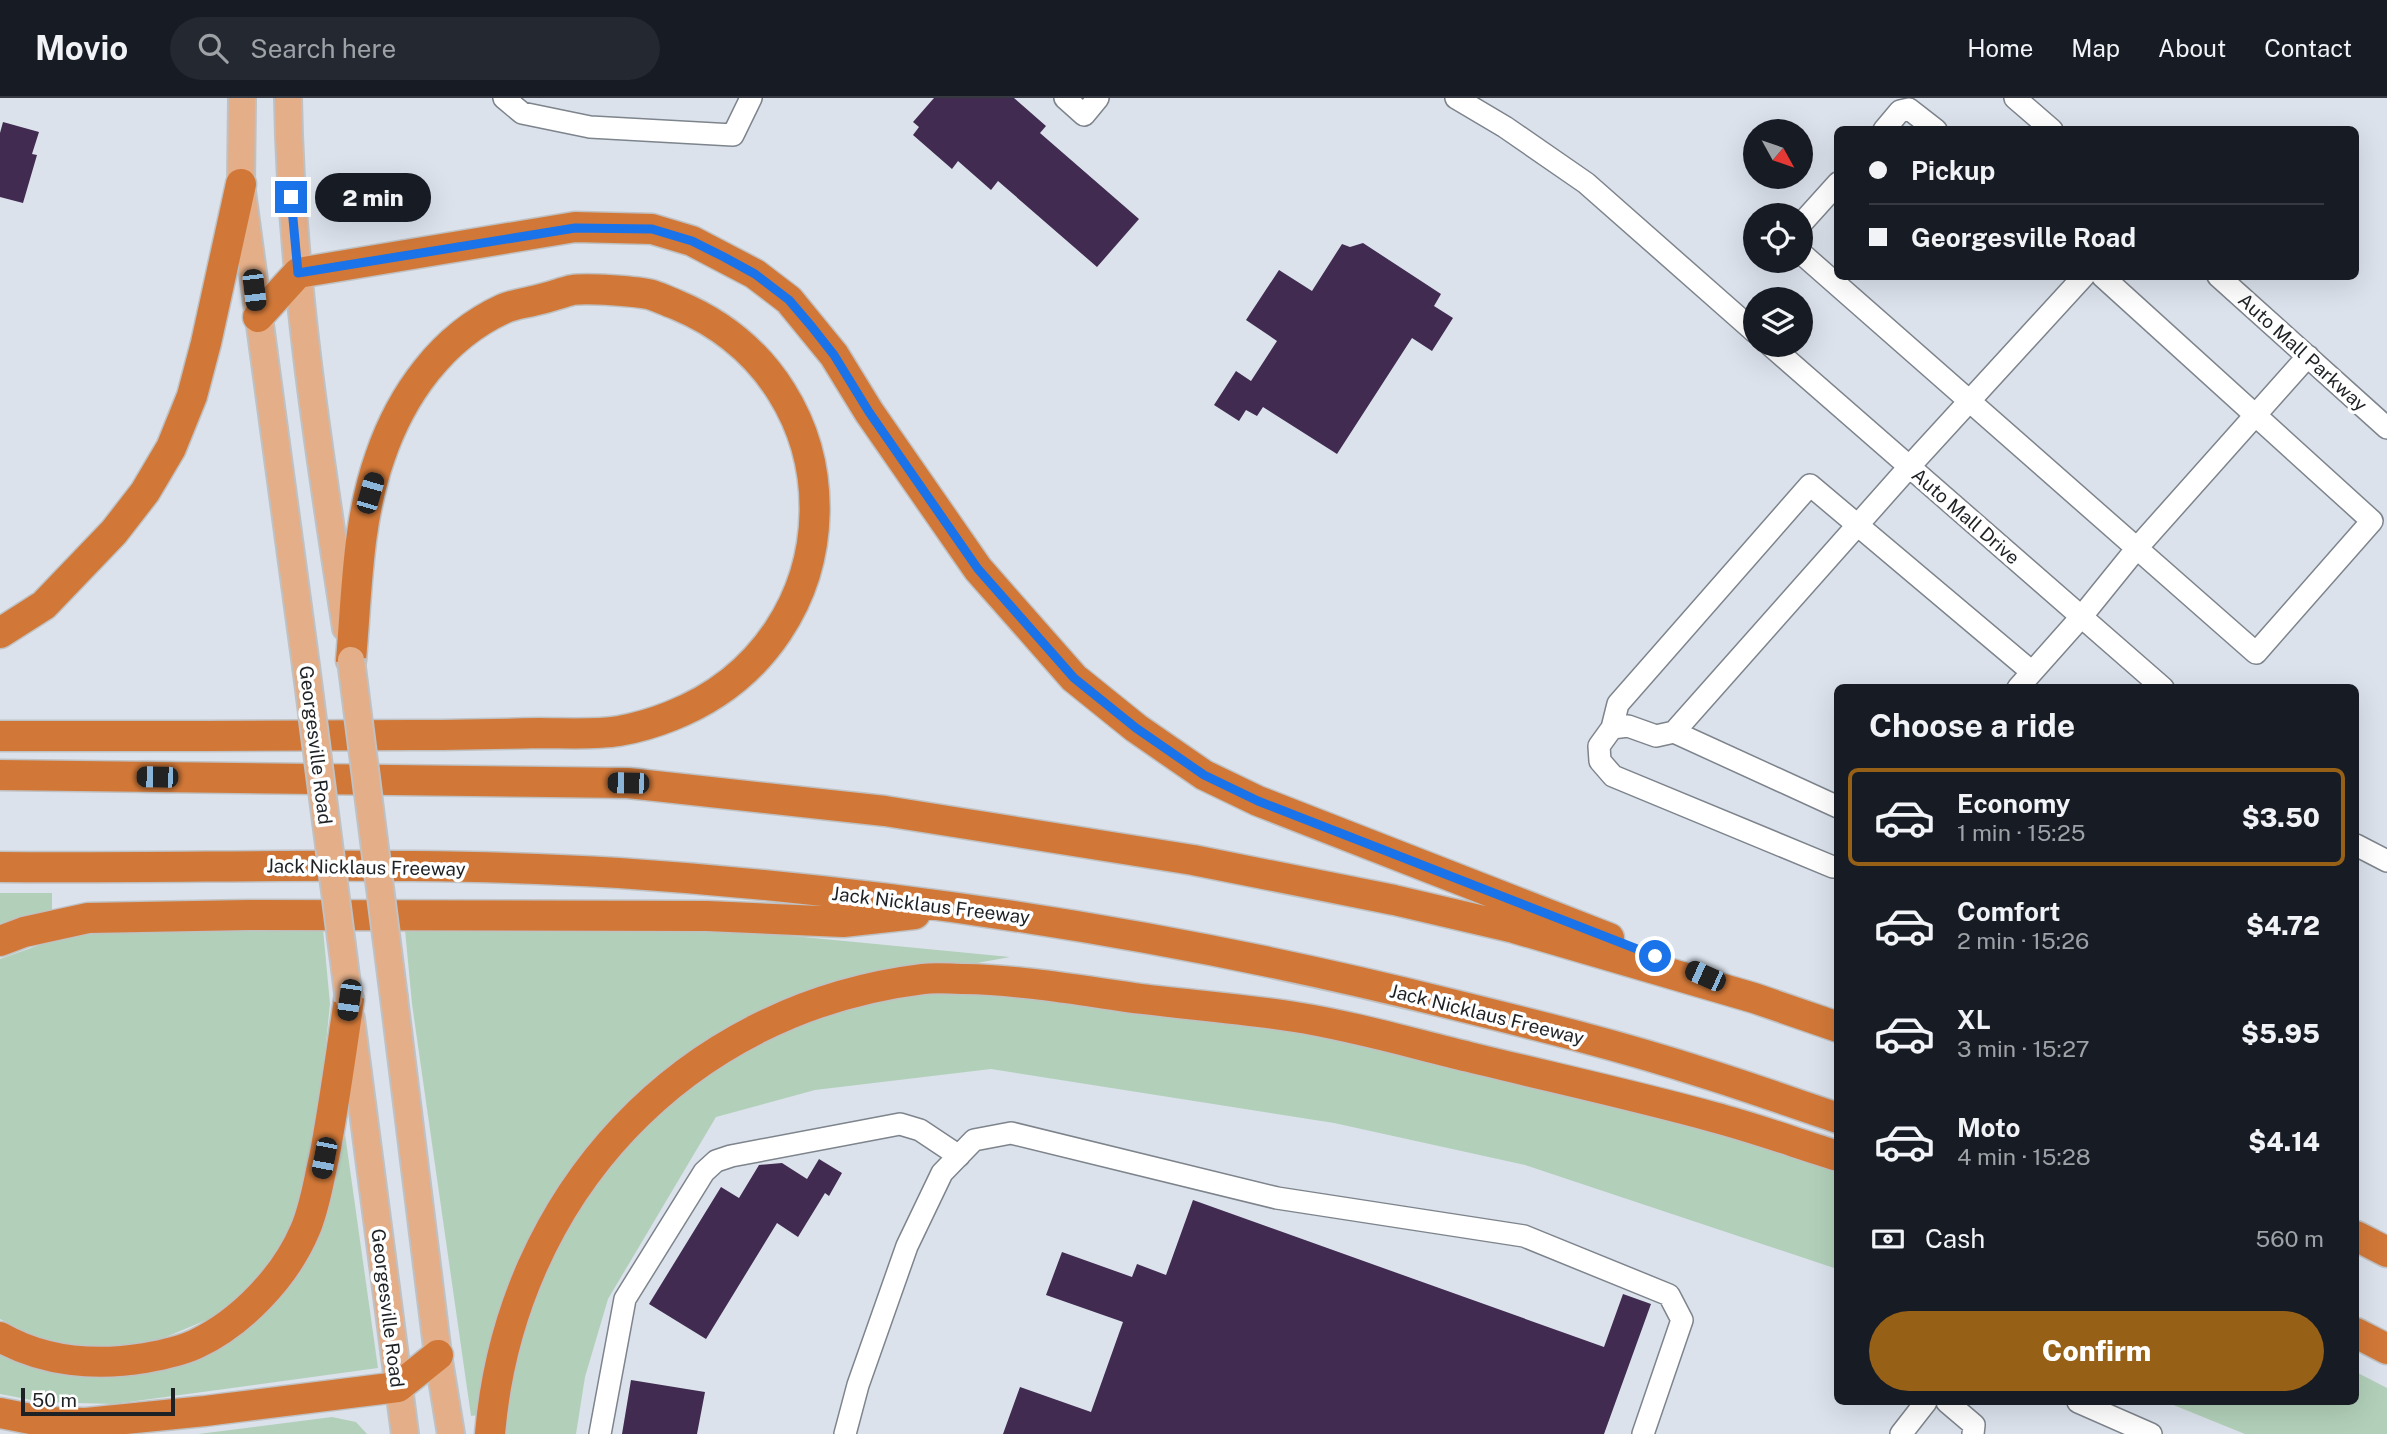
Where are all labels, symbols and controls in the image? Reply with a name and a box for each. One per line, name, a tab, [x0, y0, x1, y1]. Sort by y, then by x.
search box	[170, 17, 660, 80]
text: Movio	[35, 29, 128, 67]
icon: search	[194, 29, 232, 67]
text: Search here	[250, 33, 396, 64]
text: Home	[1967, 34, 2033, 62]
text: Map	[2071, 34, 2120, 62]
text: About	[2158, 34, 2226, 62]
text: Contact	[2264, 34, 2352, 62]
north arrow	[1743, 119, 1813, 189]
map controls	[1743, 119, 1813, 357]
text: Pickup	[1911, 155, 1995, 186]
callout: 2 min	[316, 172, 431, 222]
route end	[275, 181, 307, 213]
text: 2 min	[342, 184, 404, 211]
button: locate	[1743, 203, 1813, 273]
text: Georgesville Road	[1911, 222, 2136, 253]
car	[242, 268, 267, 312]
button: layers	[1743, 287, 1813, 357]
street label: Auto Mall Parkway	[2234, 288, 2372, 416]
street label: Auto Mall Drive	[1908, 463, 2024, 569]
car	[355, 470, 386, 516]
street label: Georgesville Road	[295, 664, 337, 826]
text: Choose a ride	[1869, 707, 2075, 744]
car	[136, 766, 179, 788]
car	[607, 772, 650, 794]
icon: car	[1873, 786, 1936, 849]
text: Economy	[1957, 788, 2070, 819]
text: $3.50	[2242, 802, 2320, 833]
text: 1 min · 15:25	[1957, 819, 2085, 846]
street label: Jack Nicklaus Freeway	[266, 854, 466, 880]
street label: Jack Nicklaus Freeway	[831, 882, 1031, 928]
icon: car	[1873, 894, 1936, 957]
text: Comfort	[1957, 896, 2060, 927]
text: $4.72	[2246, 910, 2320, 941]
text: 2 min · 15:26	[1957, 927, 2089, 954]
route start	[1639, 940, 1671, 972]
car	[1682, 958, 1729, 994]
car	[336, 978, 363, 1022]
street label: Jack Nicklaus Freeway	[1388, 979, 1586, 1049]
icon: car	[1873, 1002, 1936, 1065]
text: XL	[1957, 1004, 1991, 1035]
text: $5.95	[2241, 1018, 2320, 1049]
text: 3 min · 15:27	[1957, 1035, 2090, 1062]
icon: car	[1873, 1110, 1936, 1173]
text: Moto	[1957, 1112, 2020, 1143]
text: $4.14	[2248, 1126, 2320, 1157]
car	[310, 1135, 339, 1181]
text: 4 min · 15:28	[1957, 1143, 2091, 1170]
icon: cash	[1869, 1220, 1907, 1258]
text: Cash	[1925, 1223, 1985, 1254]
text: 560 m	[2256, 1225, 2324, 1252]
street label: Georgesville Road	[367, 1227, 409, 1389]
button: Confirm	[1869, 1311, 2324, 1391]
scale bar	[21, 1385, 175, 1417]
text: 50 m	[32, 1389, 77, 1411]

